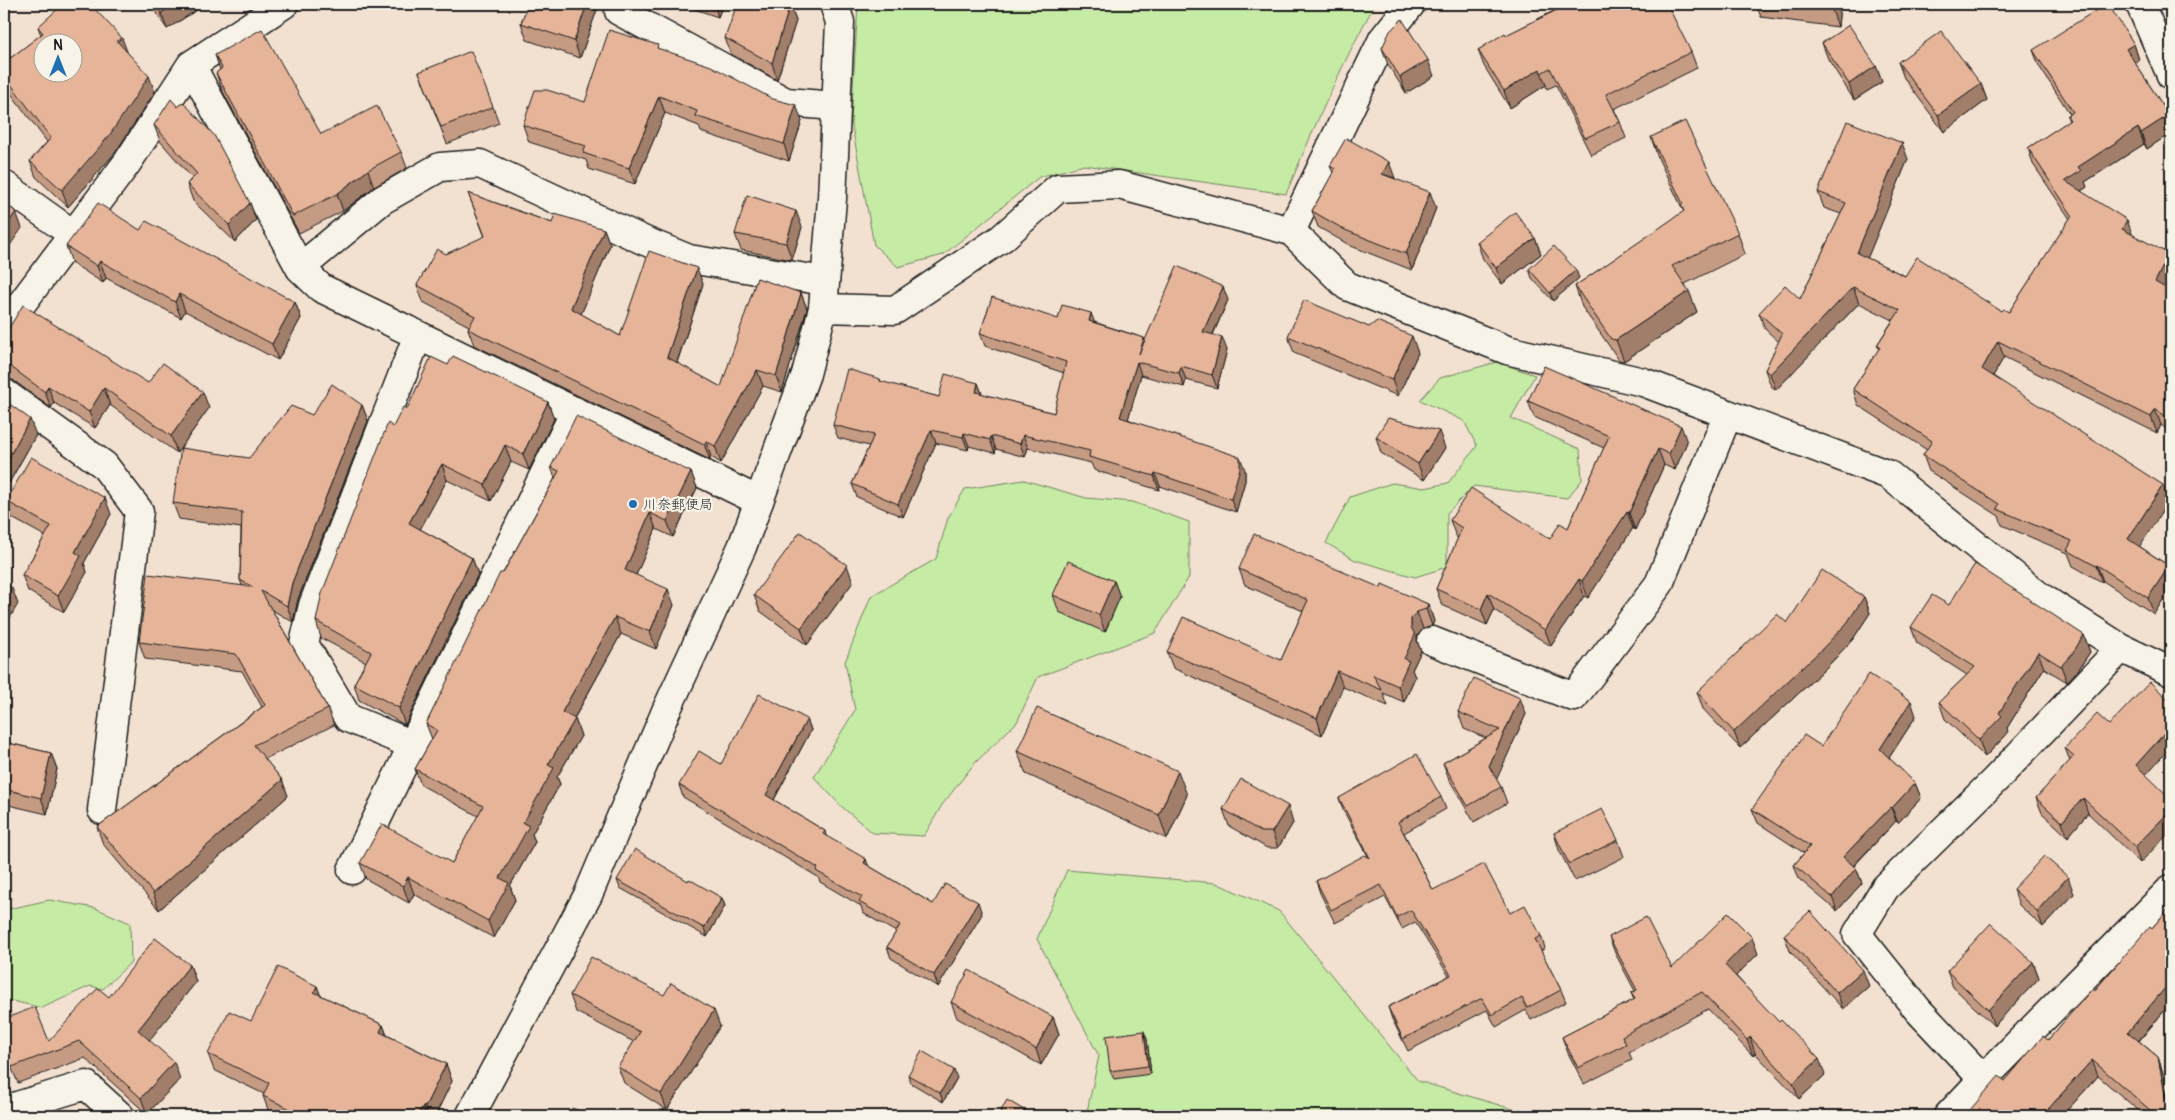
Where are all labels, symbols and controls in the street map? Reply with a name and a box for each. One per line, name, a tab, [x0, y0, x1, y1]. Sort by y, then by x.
north arrow	[32, 32, 82, 82]
text: N	[53, 37, 63, 54]
place label: 川奈郵便局	[643, 496, 713, 513]
marker: 川奈郵便局	[627, 498, 639, 510]

